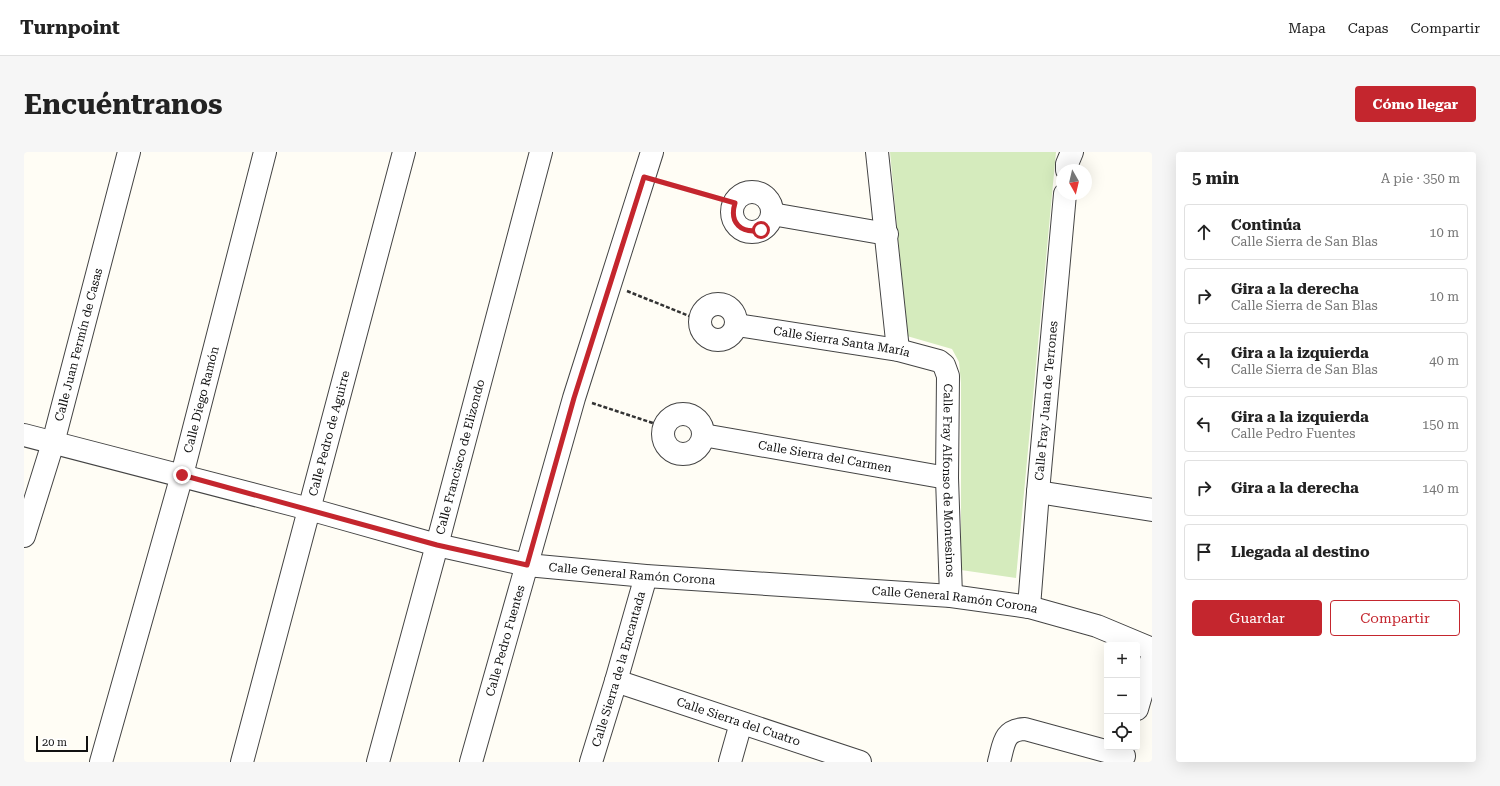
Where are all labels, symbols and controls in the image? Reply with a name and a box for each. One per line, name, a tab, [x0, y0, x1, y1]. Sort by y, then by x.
text: Turnpoint	[20, 16, 120, 39]
text: Mapa	[1288, 20, 1326, 36]
text: Capas	[1348, 20, 1389, 36]
text: Compartir	[1411, 20, 1480, 36]
button: Cómo llegar	[1355, 86, 1476, 122]
text: Encuéntranos	[24, 88, 222, 121]
north arrow	[1056, 164, 1092, 200]
text: 5 min	[1192, 168, 1239, 188]
text: A pie · 350 m	[1381, 171, 1460, 186]
text: Continúa	[1231, 216, 1301, 234]
route start	[752, 221, 770, 239]
icon: ahead	[1193, 221, 1215, 243]
text: 10 m	[1429, 225, 1459, 240]
text: Calle Sierra de San Blas	[1231, 234, 1378, 249]
street label: Calle Juan Fermín de Casas	[52, 266, 105, 423]
text: Gira a la derecha	[1231, 280, 1359, 298]
icon: right	[1193, 285, 1215, 307]
text: 10 m	[1429, 289, 1459, 304]
text: Calle Sierra de San Blas	[1231, 298, 1378, 313]
street label: Calle Fray Juan de Terrones	[1032, 320, 1060, 481]
street label: Calle Sierra Santa María	[772, 324, 912, 360]
text: Gira a la izquierda	[1231, 344, 1369, 362]
street label: Calle Diego Ramón	[181, 345, 222, 454]
icon: left	[1193, 349, 1215, 371]
text: 40 m	[1429, 353, 1459, 368]
text: Calle Sierra de San Blas	[1231, 362, 1378, 377]
street label: Calle Pedro de Aguirre	[306, 369, 353, 498]
street label: Calle Francisco de Elizondo	[433, 378, 488, 536]
street label: Calle Fray Alfonso de Montesinos	[940, 384, 957, 578]
text: Gira a la izquierda	[1231, 408, 1369, 426]
icon: left	[1193, 413, 1215, 435]
text: 150 m	[1422, 417, 1459, 432]
text: Calle Pedro Fuentes	[1231, 426, 1355, 441]
street label: Calle Sierra del Carmen	[757, 438, 893, 475]
route end	[173, 466, 191, 484]
icon: right	[1193, 477, 1215, 499]
text: Gira a la derecha	[1231, 479, 1359, 497]
text: 140 m	[1422, 481, 1459, 496]
icon: arrive	[1193, 541, 1215, 563]
text: Llegada al destino	[1231, 543, 1370, 561]
street label: Calle General Ramón Corona	[548, 560, 716, 588]
street label: Calle Pedro Fuentes	[483, 583, 528, 698]
street label: Calle General Ramón Corona	[871, 584, 1040, 616]
street label: Calle Sierra de la Encantada	[589, 589, 648, 749]
button: Guardar	[1192, 600, 1322, 636]
button: Compartir	[1330, 600, 1460, 636]
map controls	[1104, 642, 1140, 750]
button: +	[1104, 642, 1140, 678]
button: −	[1104, 678, 1140, 714]
street label: Calle Sierra del Cuatro	[675, 695, 802, 749]
button: locate	[1104, 714, 1140, 750]
scale bar	[36, 734, 88, 753]
text: 20 m	[42, 736, 67, 749]

